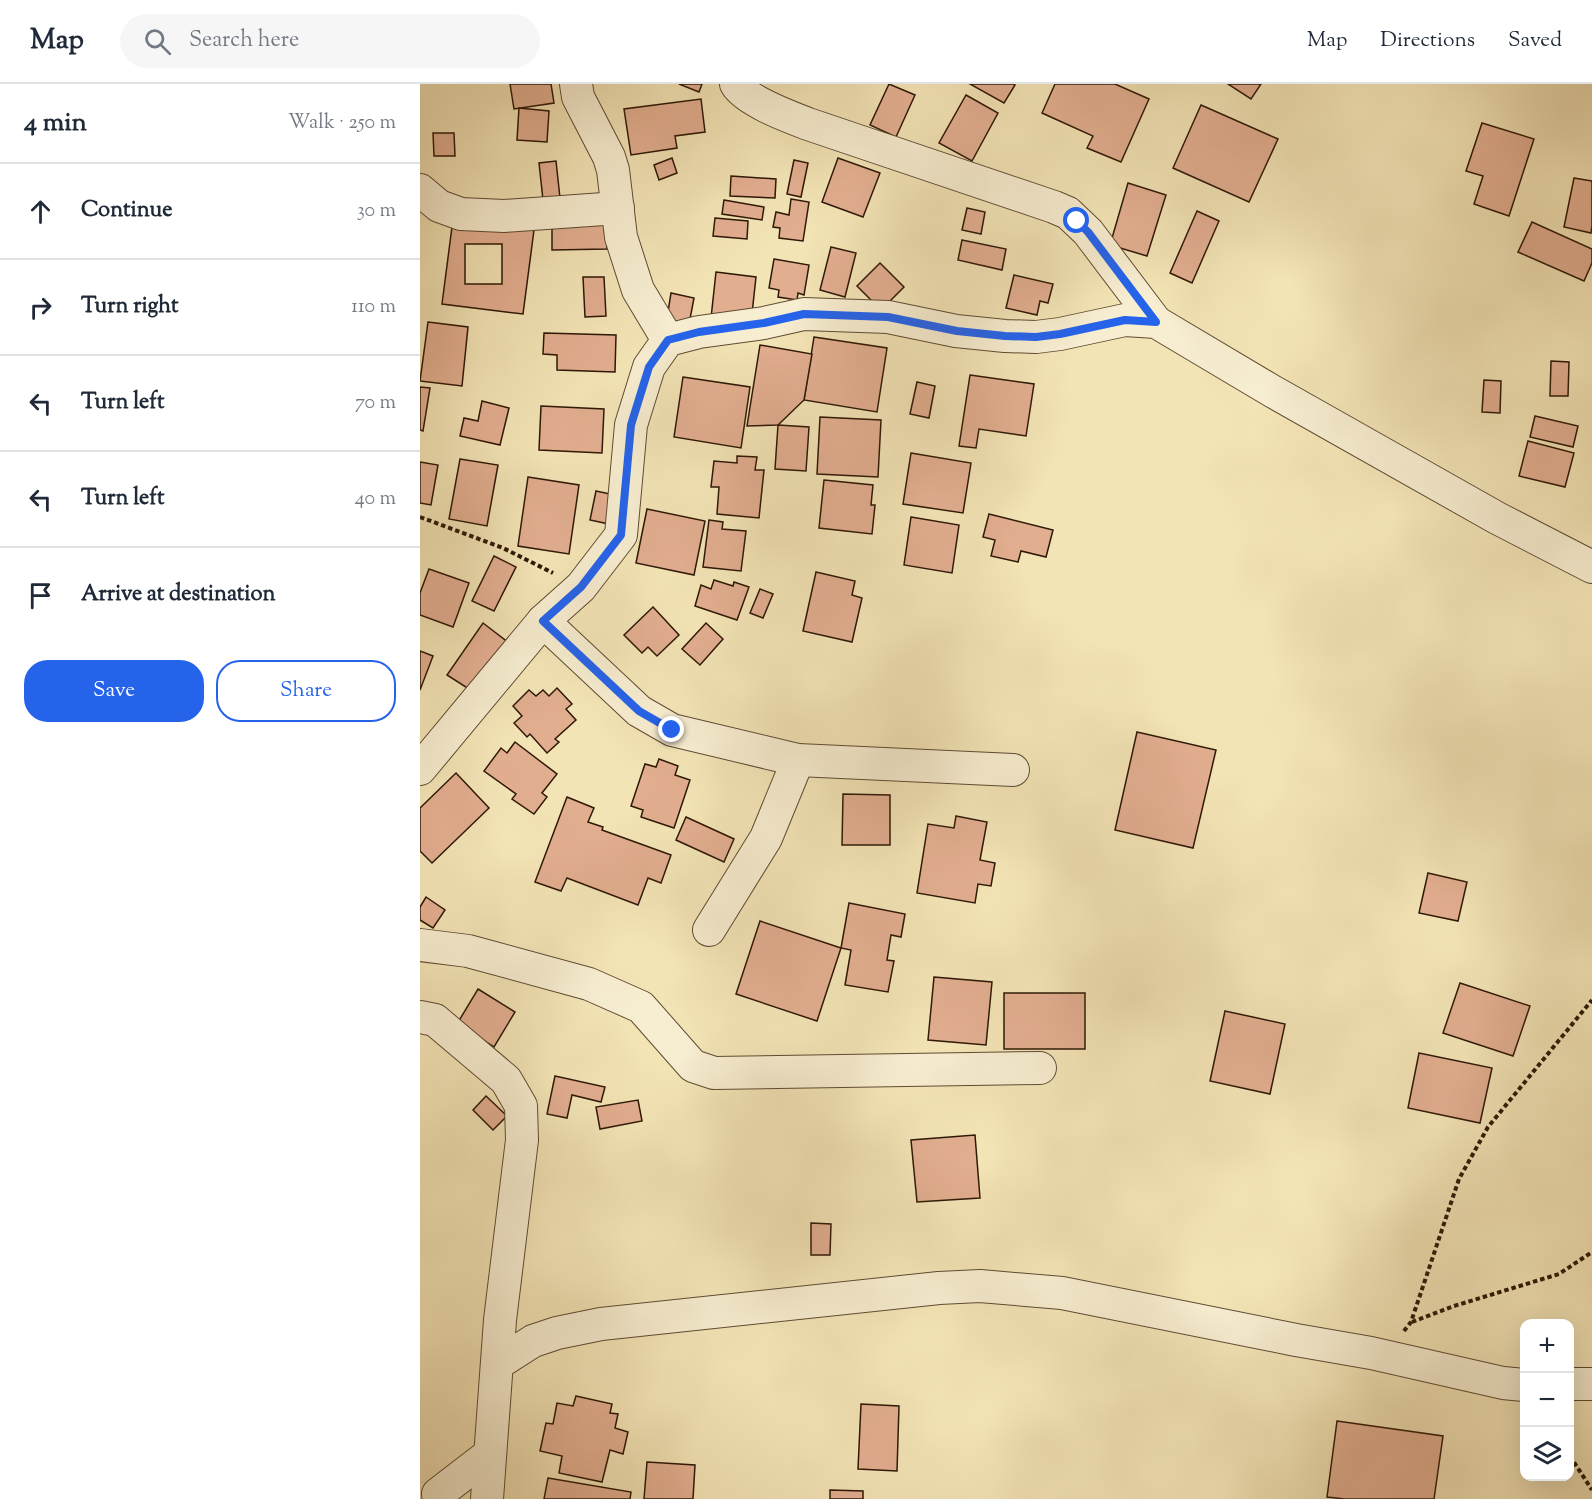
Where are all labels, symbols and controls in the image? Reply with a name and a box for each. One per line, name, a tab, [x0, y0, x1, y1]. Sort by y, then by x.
search box	[120, 14, 540, 68]
text: Map	[30, 21, 84, 61]
icon: search	[141, 25, 174, 58]
text: Search here	[189, 25, 299, 57]
text: Map	[1307, 26, 1347, 56]
text: Directions	[1380, 26, 1475, 56]
text: Saved	[1508, 26, 1562, 56]
text: 4 min	[24, 105, 87, 142]
text: Walk · 250 m	[288, 109, 396, 138]
icon: ahead	[24, 195, 57, 228]
text: Continue	[81, 195, 172, 227]
text: 30 m	[357, 197, 396, 226]
route start	[1063, 207, 1089, 233]
icon: right	[24, 291, 57, 324]
text: Turn right	[81, 291, 178, 323]
text: 110 m	[351, 293, 396, 322]
icon: left	[24, 387, 57, 420]
text: Turn left	[81, 387, 164, 419]
text: 70 m	[355, 389, 396, 418]
icon: left	[24, 483, 57, 516]
text: Turn left	[81, 483, 164, 515]
text: 40 m	[355, 485, 396, 514]
icon: arrive	[24, 579, 57, 612]
text: Arrive at destination	[81, 579, 276, 611]
button: Save	[24, 660, 204, 722]
button: Share	[216, 660, 396, 722]
route end	[658, 716, 684, 742]
map controls	[1520, 1319, 1574, 1481]
button: +	[1520, 1319, 1574, 1373]
button: −	[1520, 1373, 1574, 1427]
button: layers	[1520, 1427, 1574, 1481]

